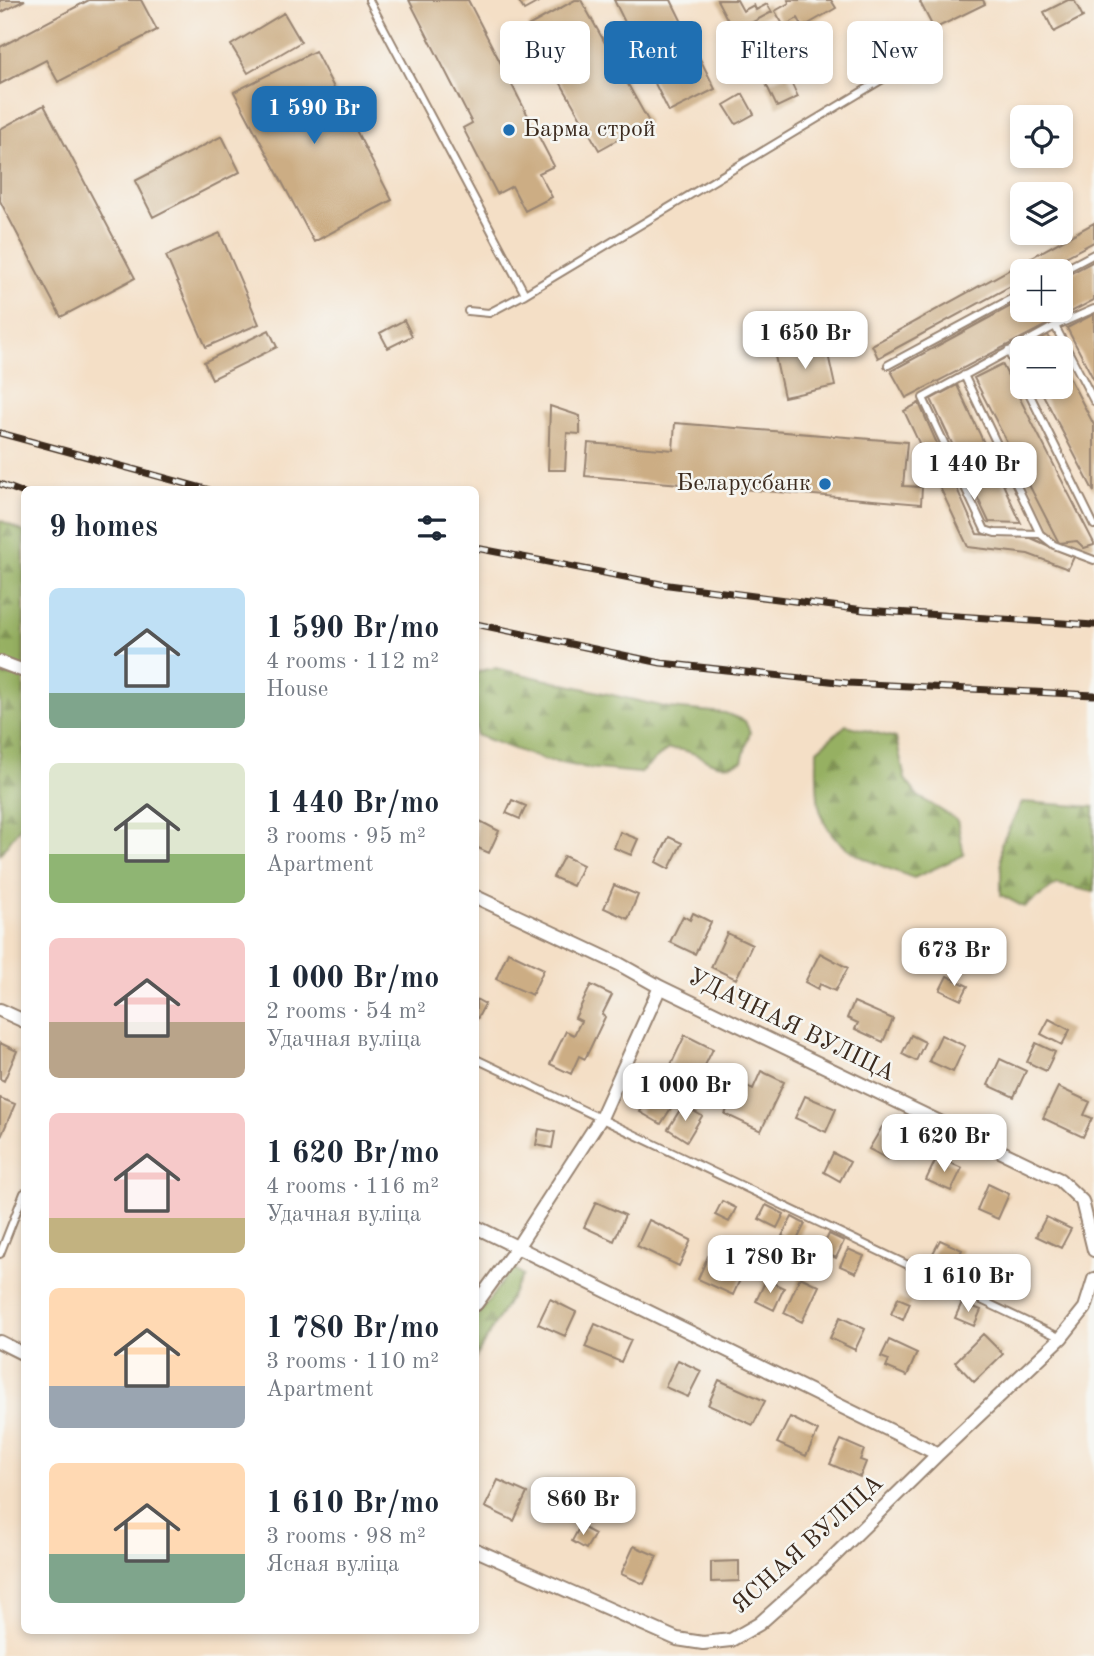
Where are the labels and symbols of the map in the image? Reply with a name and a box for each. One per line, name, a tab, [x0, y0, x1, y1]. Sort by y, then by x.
pin: 1 590 Br	[242, 86, 386, 146]
place label: Барма строй	[523, 118, 656, 142]
marker: Барма строй	[501, 122, 517, 138]
pin: 1 650 Br	[733, 312, 877, 371]
pin: 1 440 Br	[902, 442, 1046, 502]
place label: Беларусбанк	[676, 472, 811, 496]
marker: Беларусбанк	[817, 476, 833, 492]
pin: 673 Br	[897, 928, 1011, 988]
street label: УДАЧНАЯ ВУЛІЦА	[684, 965, 898, 1087]
pin: 1 000 Br	[613, 1064, 757, 1123]
pin: 1 620 Br	[872, 1114, 1016, 1174]
pin: 1 780 Br	[698, 1236, 842, 1295]
pin: 1 610 Br	[896, 1254, 1040, 1314]
street label: ЯСНАЯ ВУЛІЦА	[728, 1471, 888, 1619]
pin: 860 Br	[526, 1478, 640, 1537]

